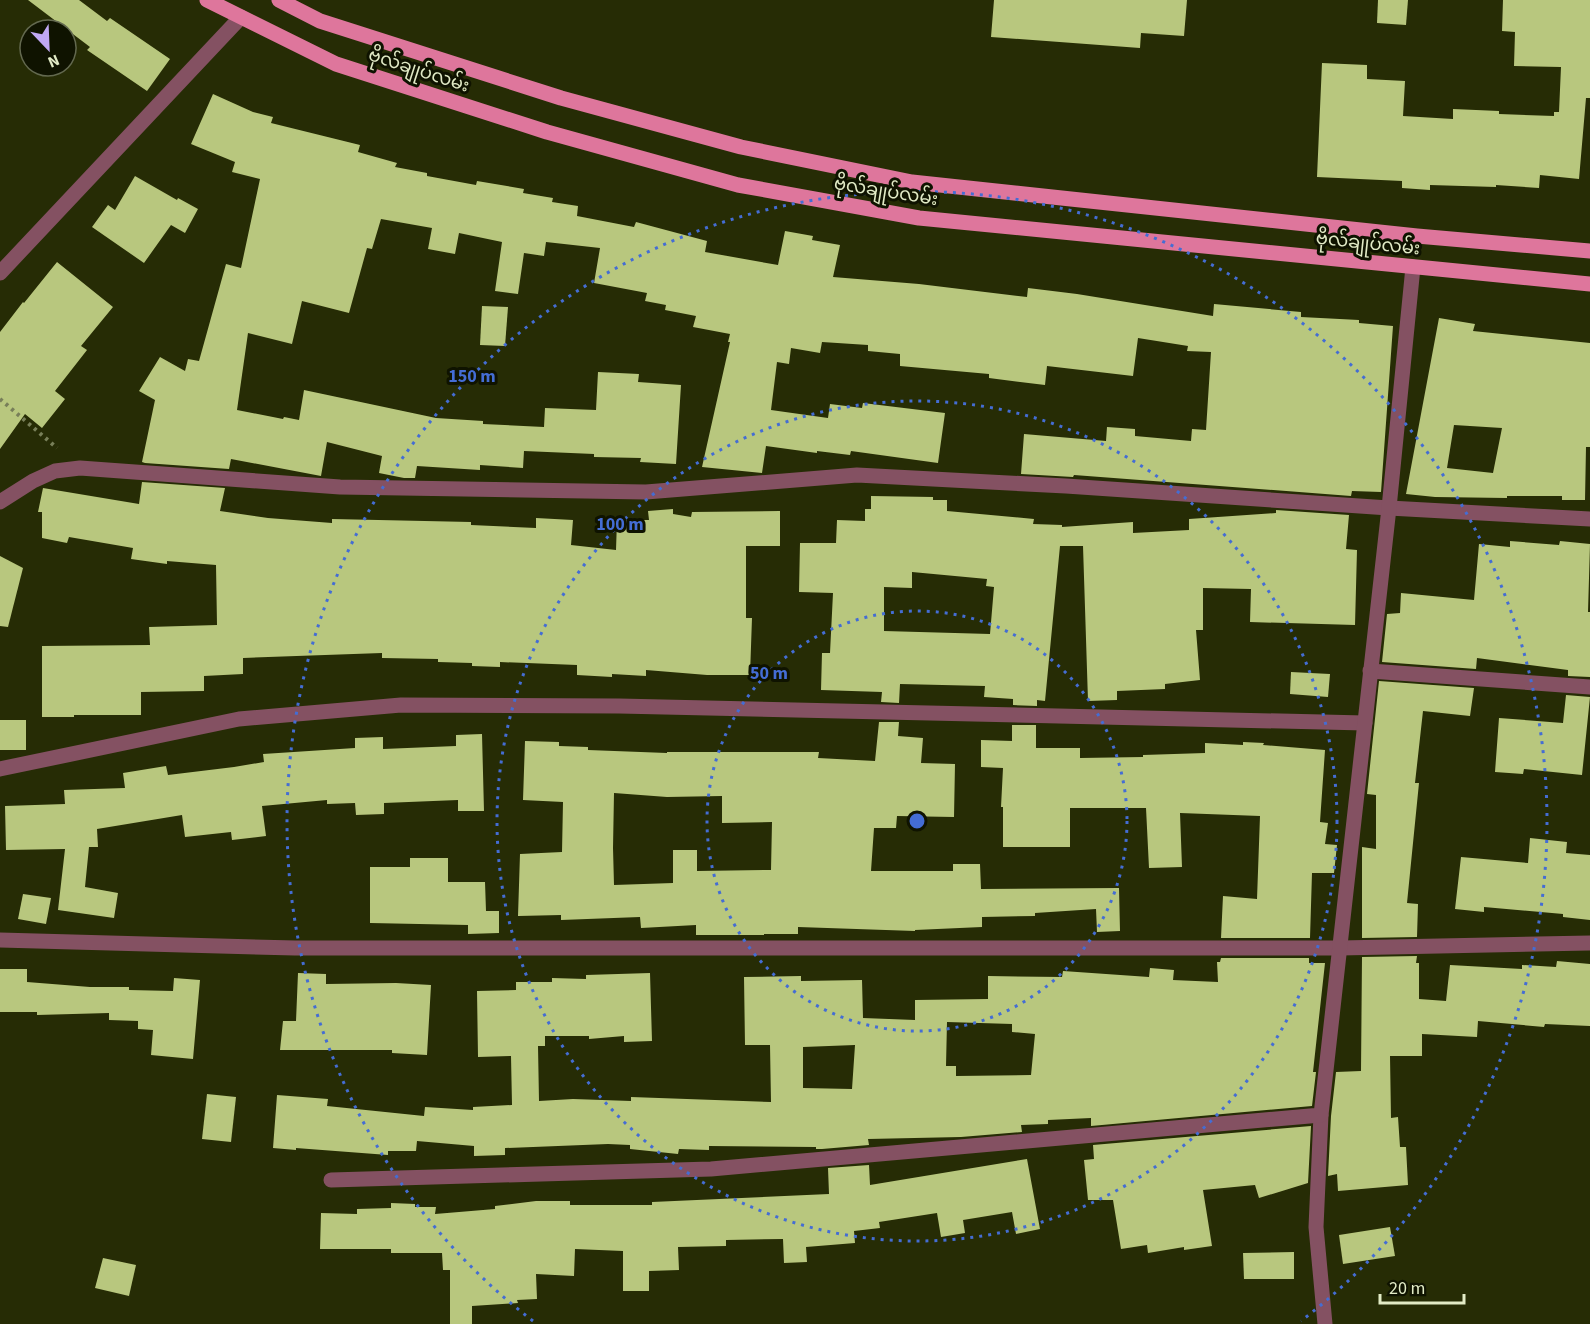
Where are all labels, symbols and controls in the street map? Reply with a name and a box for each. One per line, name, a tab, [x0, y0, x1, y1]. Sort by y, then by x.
north arrow	[18, 18, 78, 78]
street label: ဗိုလ်ချုပ်လမ်း	[365, 40, 473, 100]
text: N	[44, 49, 63, 73]
street label: ဗိုလ်ချုပ်လမ်း	[832, 169, 940, 214]
street label: ဗိုလ်ချုပ်လမ်း	[1314, 224, 1422, 263]
text: 150 m	[448, 364, 496, 389]
text: 100 m	[596, 512, 644, 537]
text: 50 m	[750, 661, 788, 686]
centre of rings	[907, 811, 927, 831]
scale bar	[1380, 1267, 1464, 1305]
text: 20 m	[1389, 1276, 1425, 1301]

